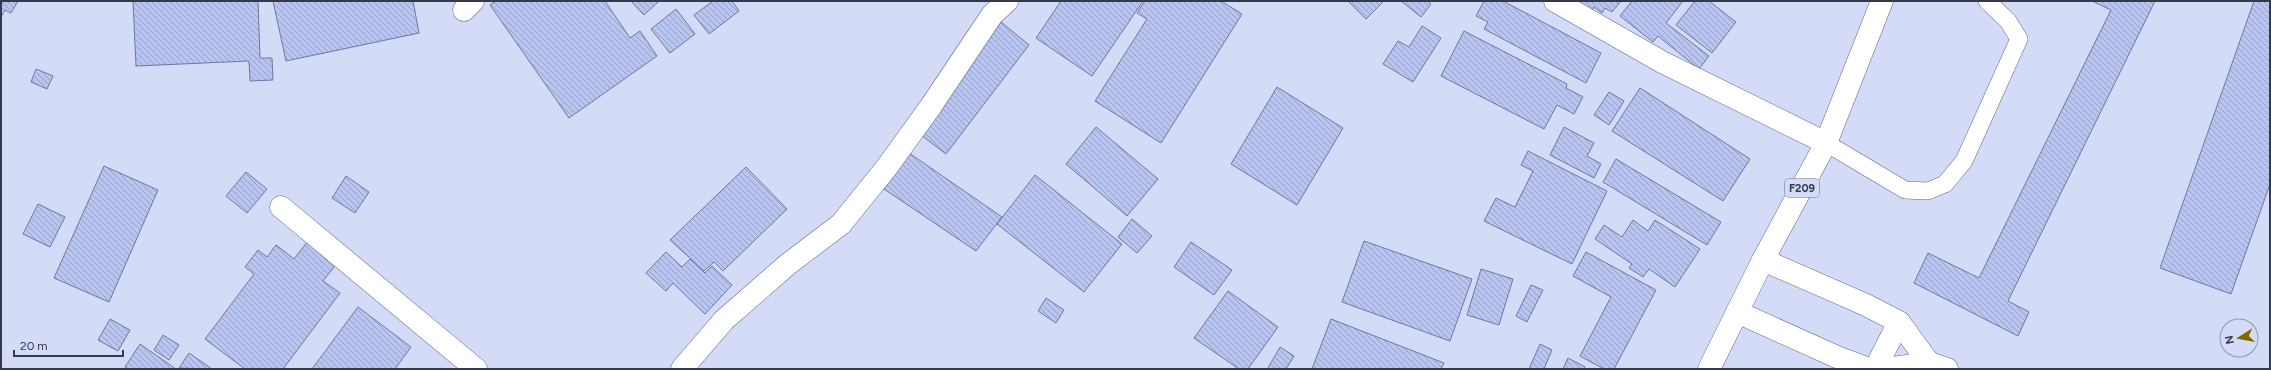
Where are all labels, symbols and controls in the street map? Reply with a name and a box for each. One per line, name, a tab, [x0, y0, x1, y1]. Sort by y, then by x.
road number: F209	[1785, 179, 1819, 197]
north arrow	[2219, 318, 2259, 358]
scale bar	[14, 332, 123, 358]
text: N	[2222, 334, 2237, 345]
text: 20 m	[20, 339, 48, 353]

